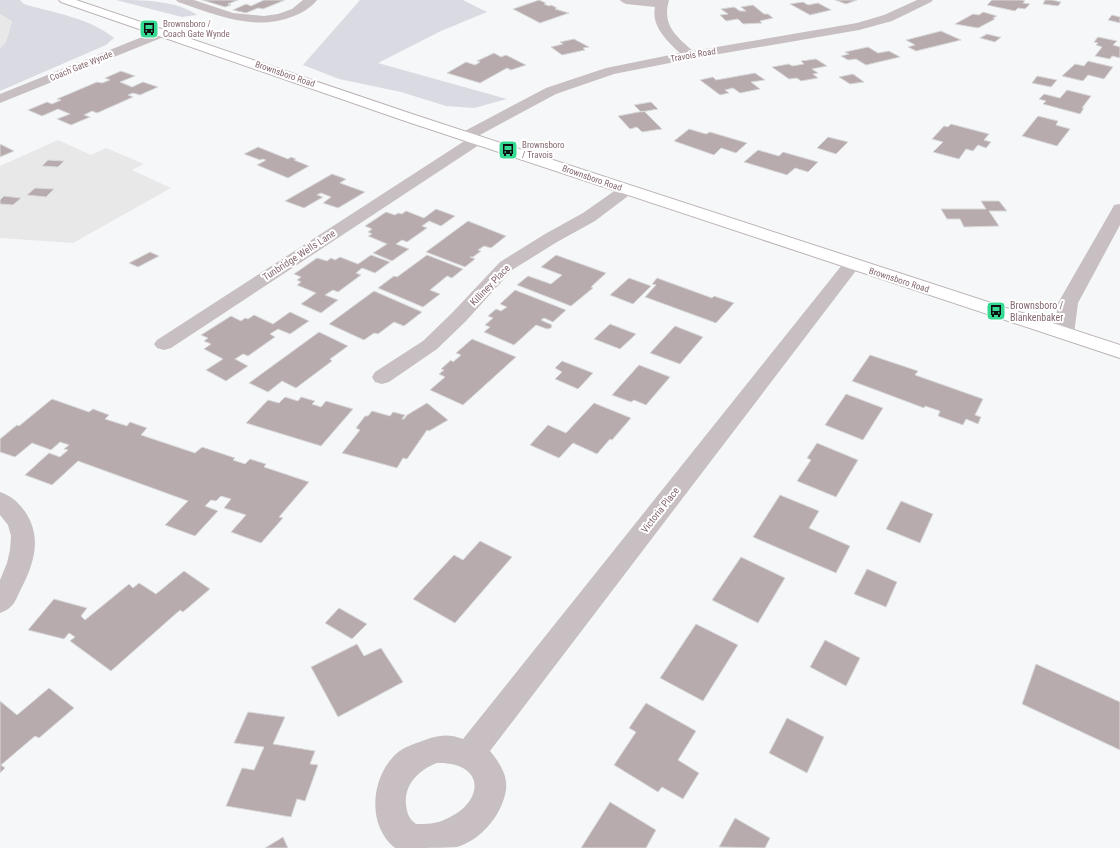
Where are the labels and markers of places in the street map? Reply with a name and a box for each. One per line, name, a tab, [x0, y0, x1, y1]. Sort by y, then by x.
bus stop icon: Brownsboro / Coach Gate Wynde	[138, 18, 160, 40]
place label: Brownsboro / Coach Gate Wynde	[163, 19, 230, 39]
bus stop icon: Brownsboro / Travois	[497, 139, 519, 161]
place label: Brownsboro / Travois	[522, 140, 565, 160]
bus stop icon: Brownsboro / Blankenbaker	[985, 300, 1007, 322]
place label: Brownsboro / Blankenbaker	[1010, 300, 1064, 323]

